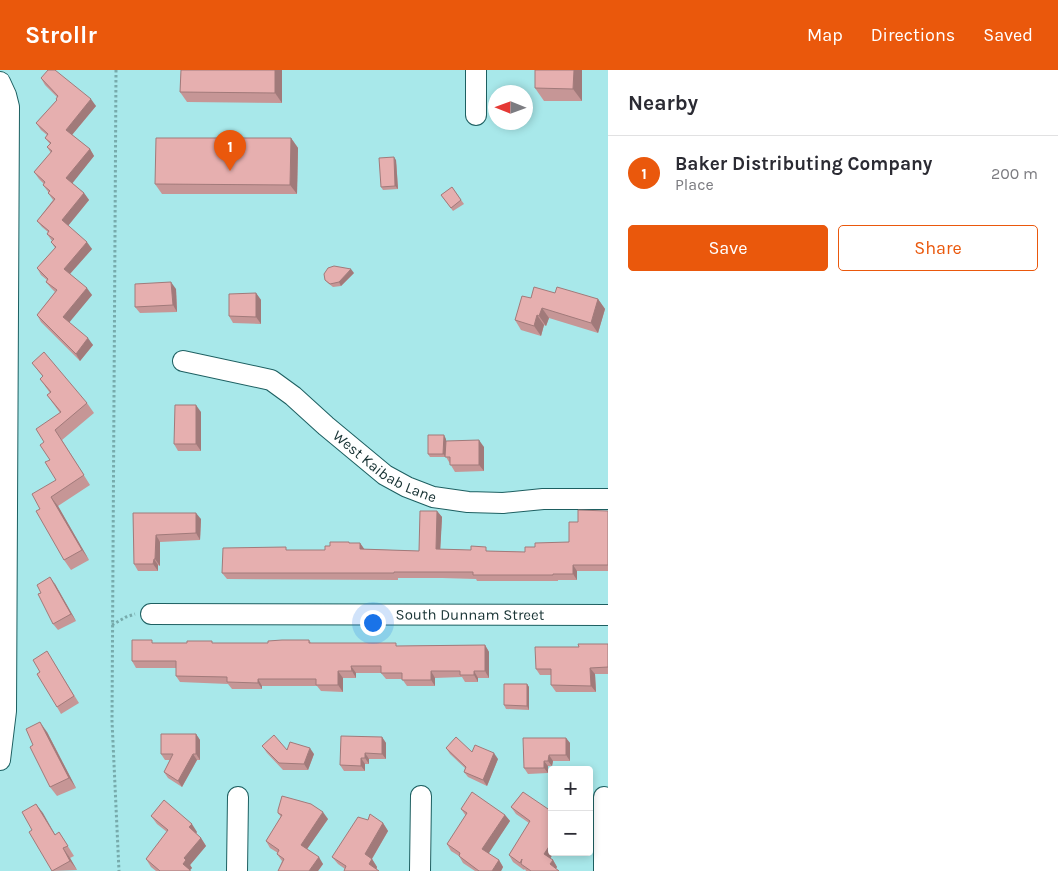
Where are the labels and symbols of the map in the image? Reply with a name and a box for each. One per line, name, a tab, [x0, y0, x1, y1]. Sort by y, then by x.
north arrow	[488, 85, 533, 130]
pin: 1	[214, 130, 246, 171]
street label: West Kaibab Lane	[329, 426, 439, 507]
street label: South Dunnam Street	[396, 606, 545, 624]
your location	[360, 610, 386, 636]

